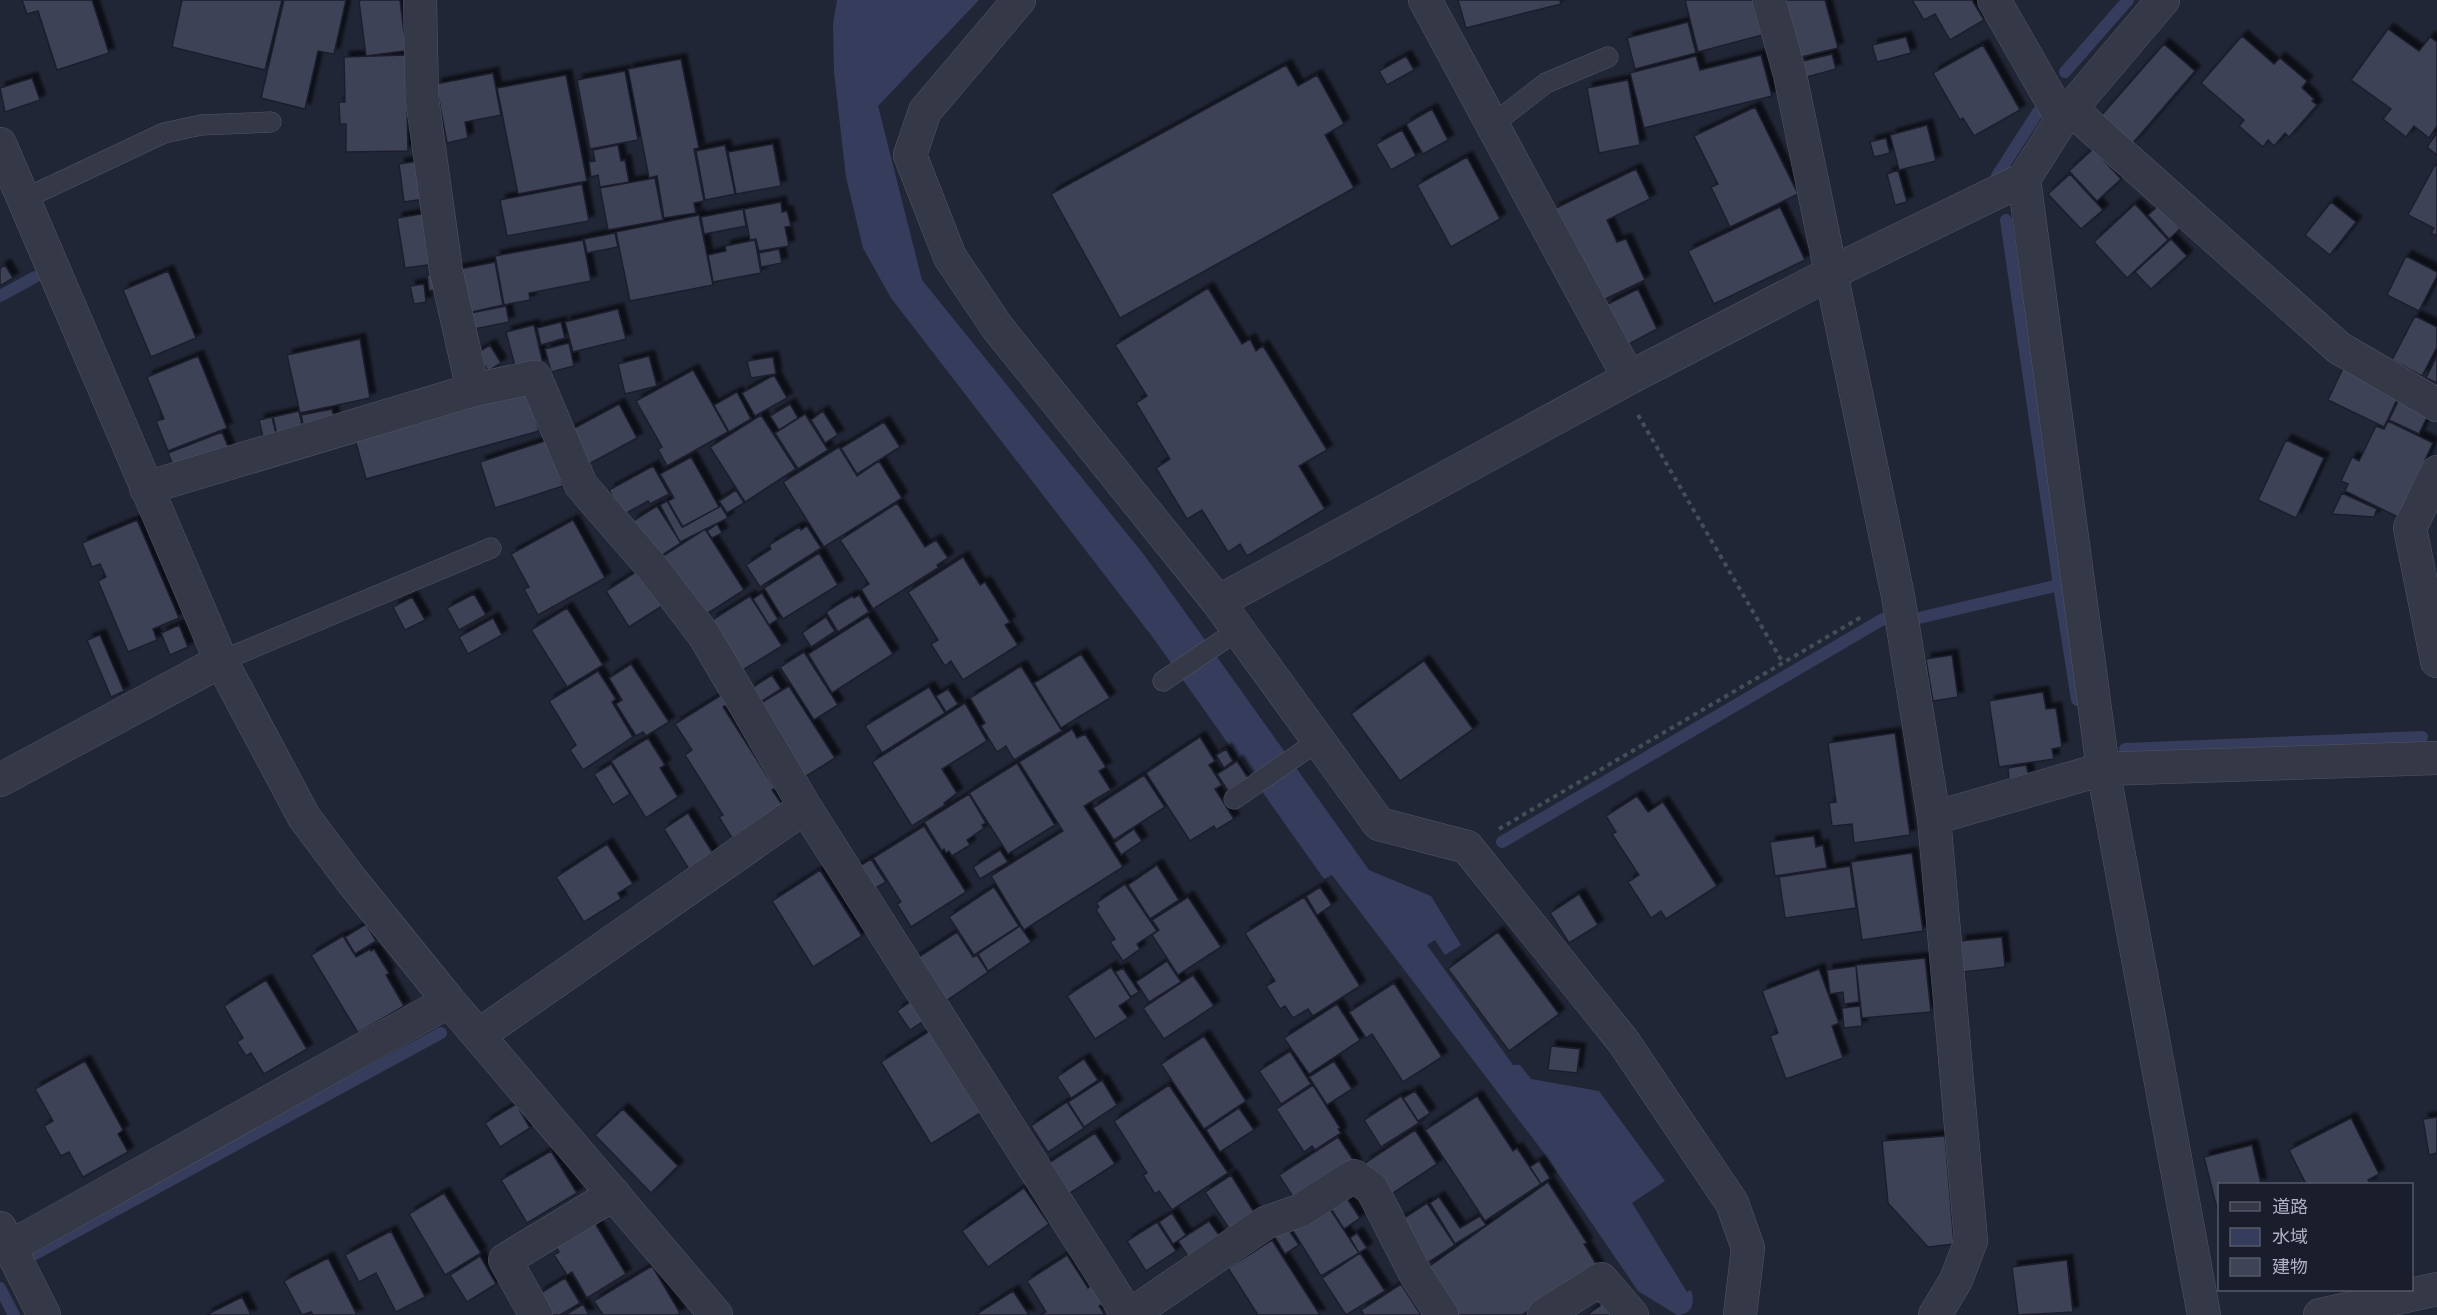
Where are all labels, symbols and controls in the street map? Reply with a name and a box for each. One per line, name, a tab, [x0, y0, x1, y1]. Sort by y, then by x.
legend	[2218, 1183, 2413, 1291]
text: 道路	[2272, 1196, 2308, 1218]
text: 水域	[2272, 1226, 2308, 1248]
text: 建物	[2272, 1256, 2308, 1278]

